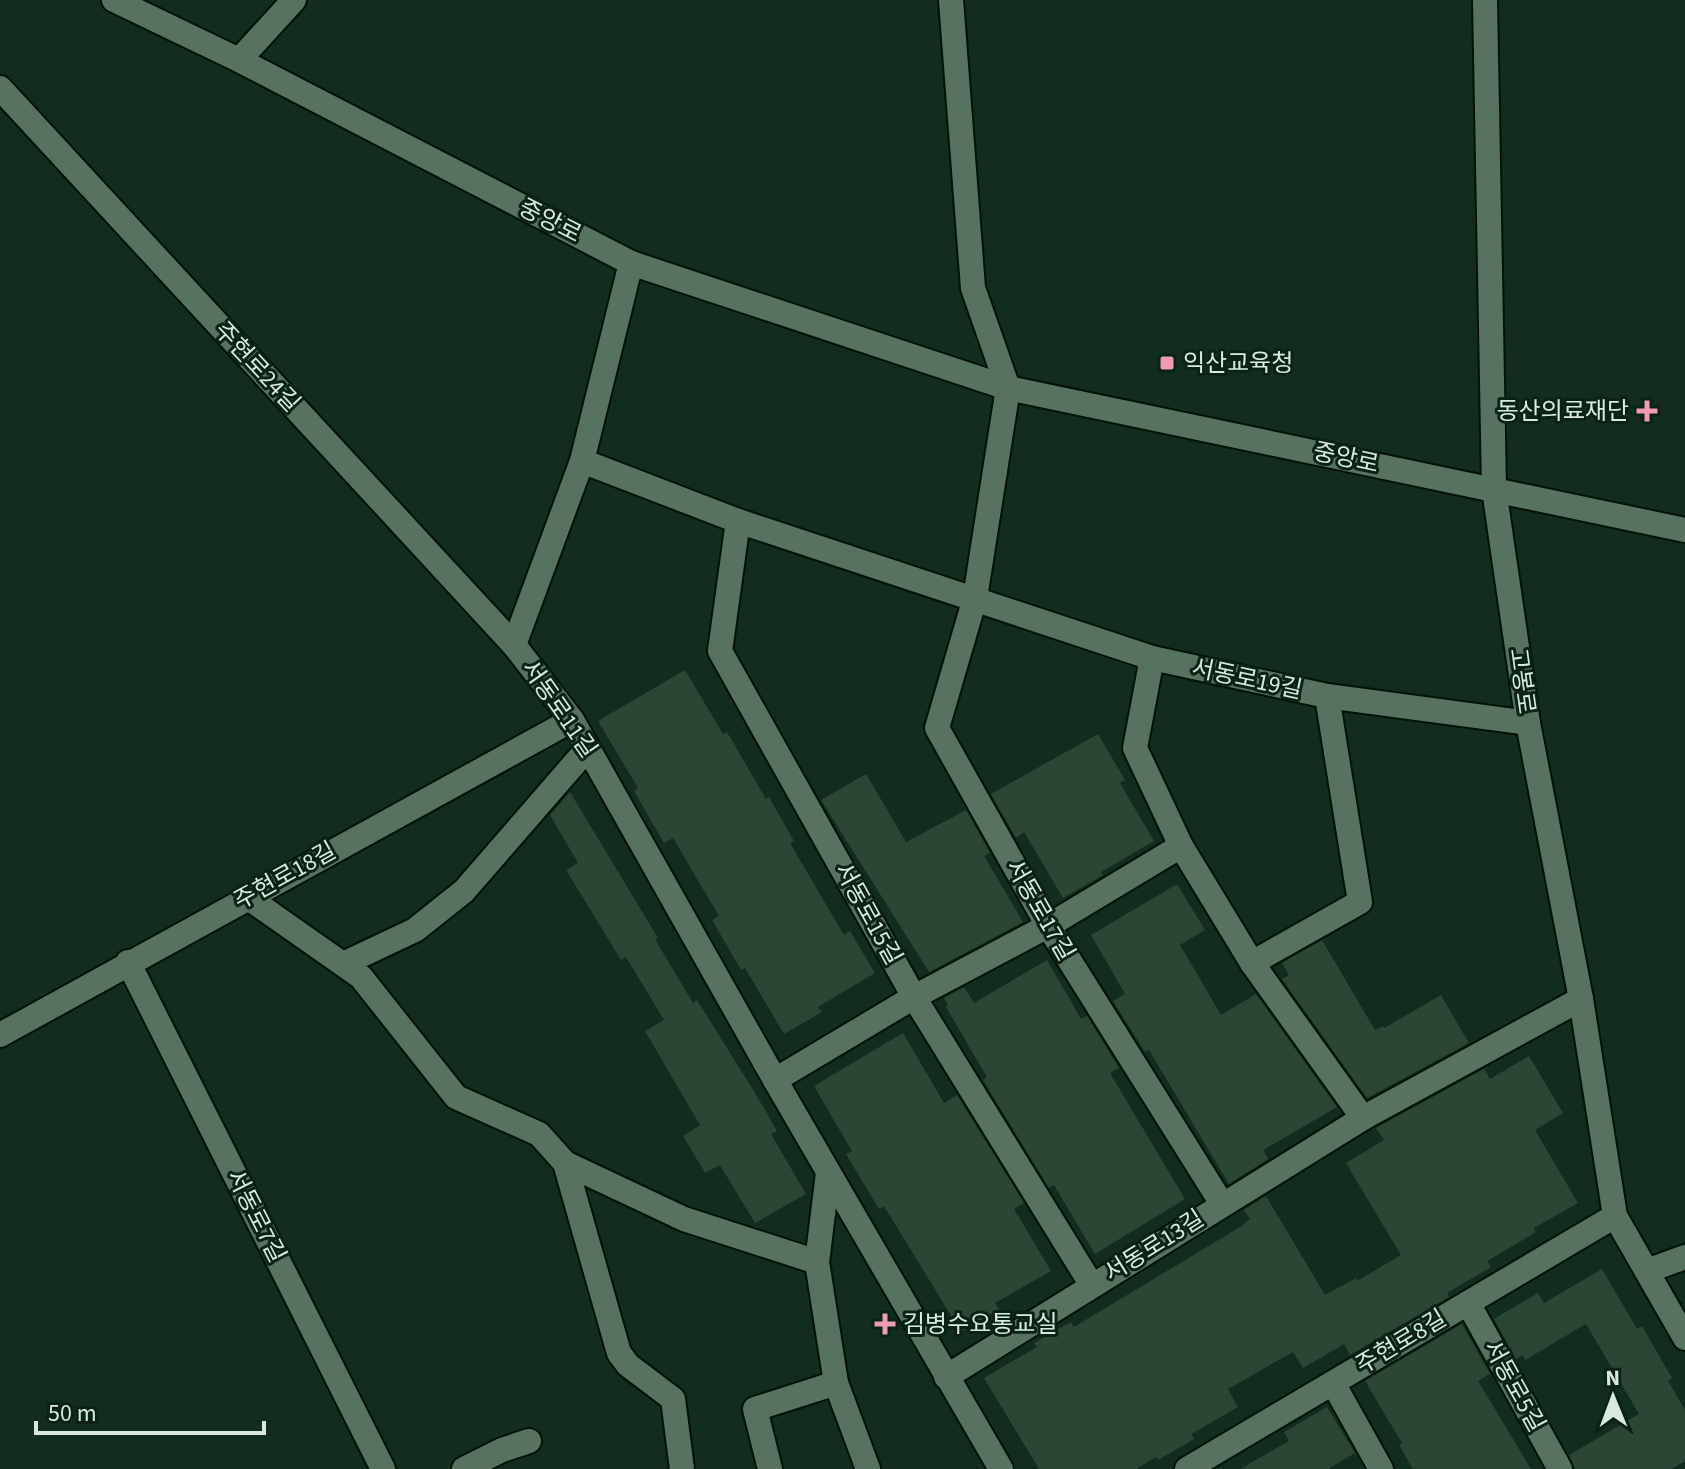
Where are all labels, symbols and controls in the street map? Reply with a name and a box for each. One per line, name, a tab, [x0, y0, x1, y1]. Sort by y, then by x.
street label: 중앙로	[513, 190, 587, 252]
street label: 주현로24길	[206, 314, 308, 420]
place label: 익산교육청	[1183, 346, 1293, 381]
marker: 익산교육청	[1158, 354, 1176, 372]
place label: 동산의료재단	[1497, 394, 1629, 429]
marker: 동산의료재단	[1636, 400, 1658, 422]
street label: 중앙로	[1310, 434, 1382, 482]
street label: 고봉로	[1500, 646, 1544, 716]
street label: 서동로19길	[1188, 650, 1306, 708]
street label: 서동로11길	[512, 653, 606, 765]
street label: 주현로18길	[227, 833, 343, 919]
street label: 서동로17길	[997, 853, 1083, 967]
street label: 서동로15길	[825, 856, 911, 972]
street label: 서동로7길	[218, 1163, 294, 1269]
street label: 서동로13길	[1097, 1201, 1211, 1291]
street label: 주현로8길	[1349, 1301, 1453, 1383]
place label: 김병수요통교실	[903, 1307, 1058, 1342]
marker: 김병수요통교실	[874, 1313, 896, 1335]
street label: 서동로5길	[1474, 1334, 1554, 1438]
north arrow	[1573, 1357, 1653, 1437]
text: N	[1605, 1362, 1620, 1394]
scale bar	[36, 1385, 264, 1435]
text: 50 m	[48, 1396, 97, 1431]

